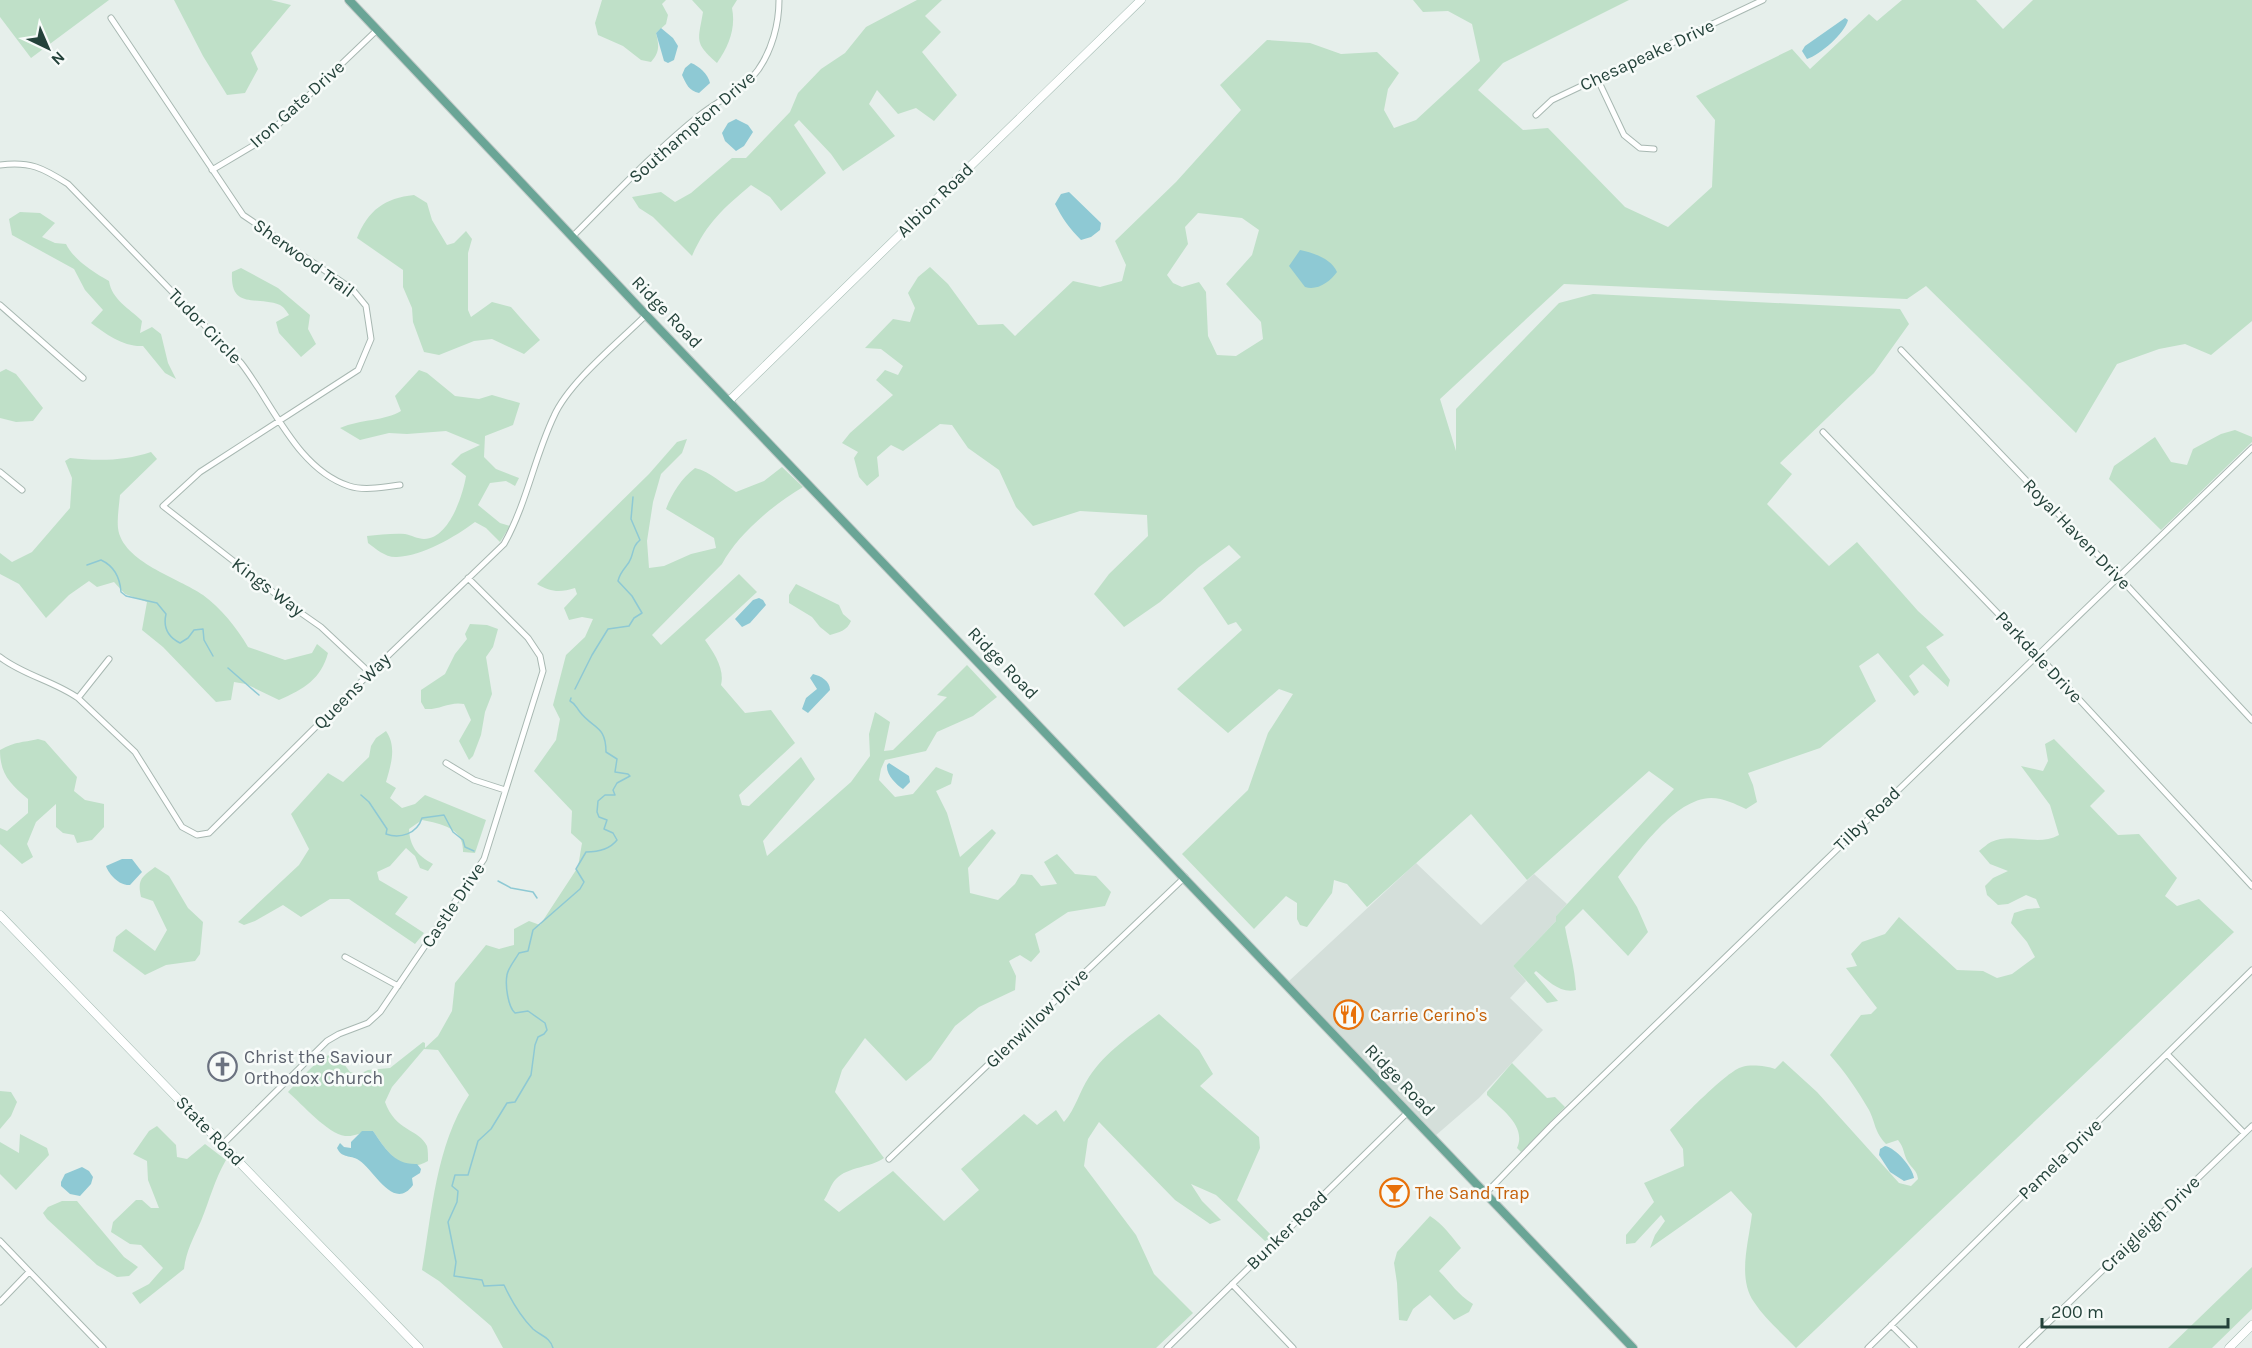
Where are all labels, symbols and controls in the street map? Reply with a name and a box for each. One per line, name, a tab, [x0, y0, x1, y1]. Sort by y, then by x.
street label: Chesapeake Drive	[1576, 14, 1718, 96]
north arrow	[18, 18, 78, 78]
text: N	[47, 48, 69, 69]
street label: Iron Gate Drive	[245, 56, 349, 152]
street label: Southampton Drive	[624, 66, 760, 188]
street label: Albion Road	[892, 158, 978, 242]
street label: Sherwood Trail	[249, 214, 359, 302]
street label: Ridge Road	[627, 271, 707, 353]
street label: Tudor Circle	[164, 284, 246, 368]
street label: Royal Haven Drive	[2018, 474, 2136, 594]
street label: Kings Way	[227, 553, 309, 622]
street label: Parkdale Drive	[1991, 606, 2087, 708]
street label: Ridge Road	[963, 622, 1043, 704]
street label: Queens Way	[309, 648, 395, 734]
street label: Tilby Road	[1829, 782, 1905, 856]
street label: Castle Drive	[417, 858, 489, 952]
street label: Glenwillow Drive	[981, 963, 1093, 1073]
restaurant icon: Carrie Cerino's	[1333, 999, 1365, 1031]
place label: Carrie Cerino's	[1370, 1004, 1488, 1026]
street label: Ridge Road	[1360, 1039, 1440, 1121]
place label: Christ the Saviour Orthodox Church	[244, 1046, 392, 1089]
church icon: Christ the Saviour Orthodox Church	[207, 1051, 239, 1083]
street label: State Road	[171, 1091, 249, 1171]
street label: Pamela Drive	[2014, 1114, 2106, 1204]
street label: Craigleigh Drive	[2096, 1171, 2204, 1277]
bar icon: The Sand Trap	[1378, 1177, 1410, 1209]
place label: The Sand Trap	[1415, 1182, 1530, 1204]
street label: Bunker Road	[1242, 1186, 1332, 1274]
scale bar	[2042, 1291, 2228, 1329]
text: 200 m	[2051, 1301, 2104, 1323]

